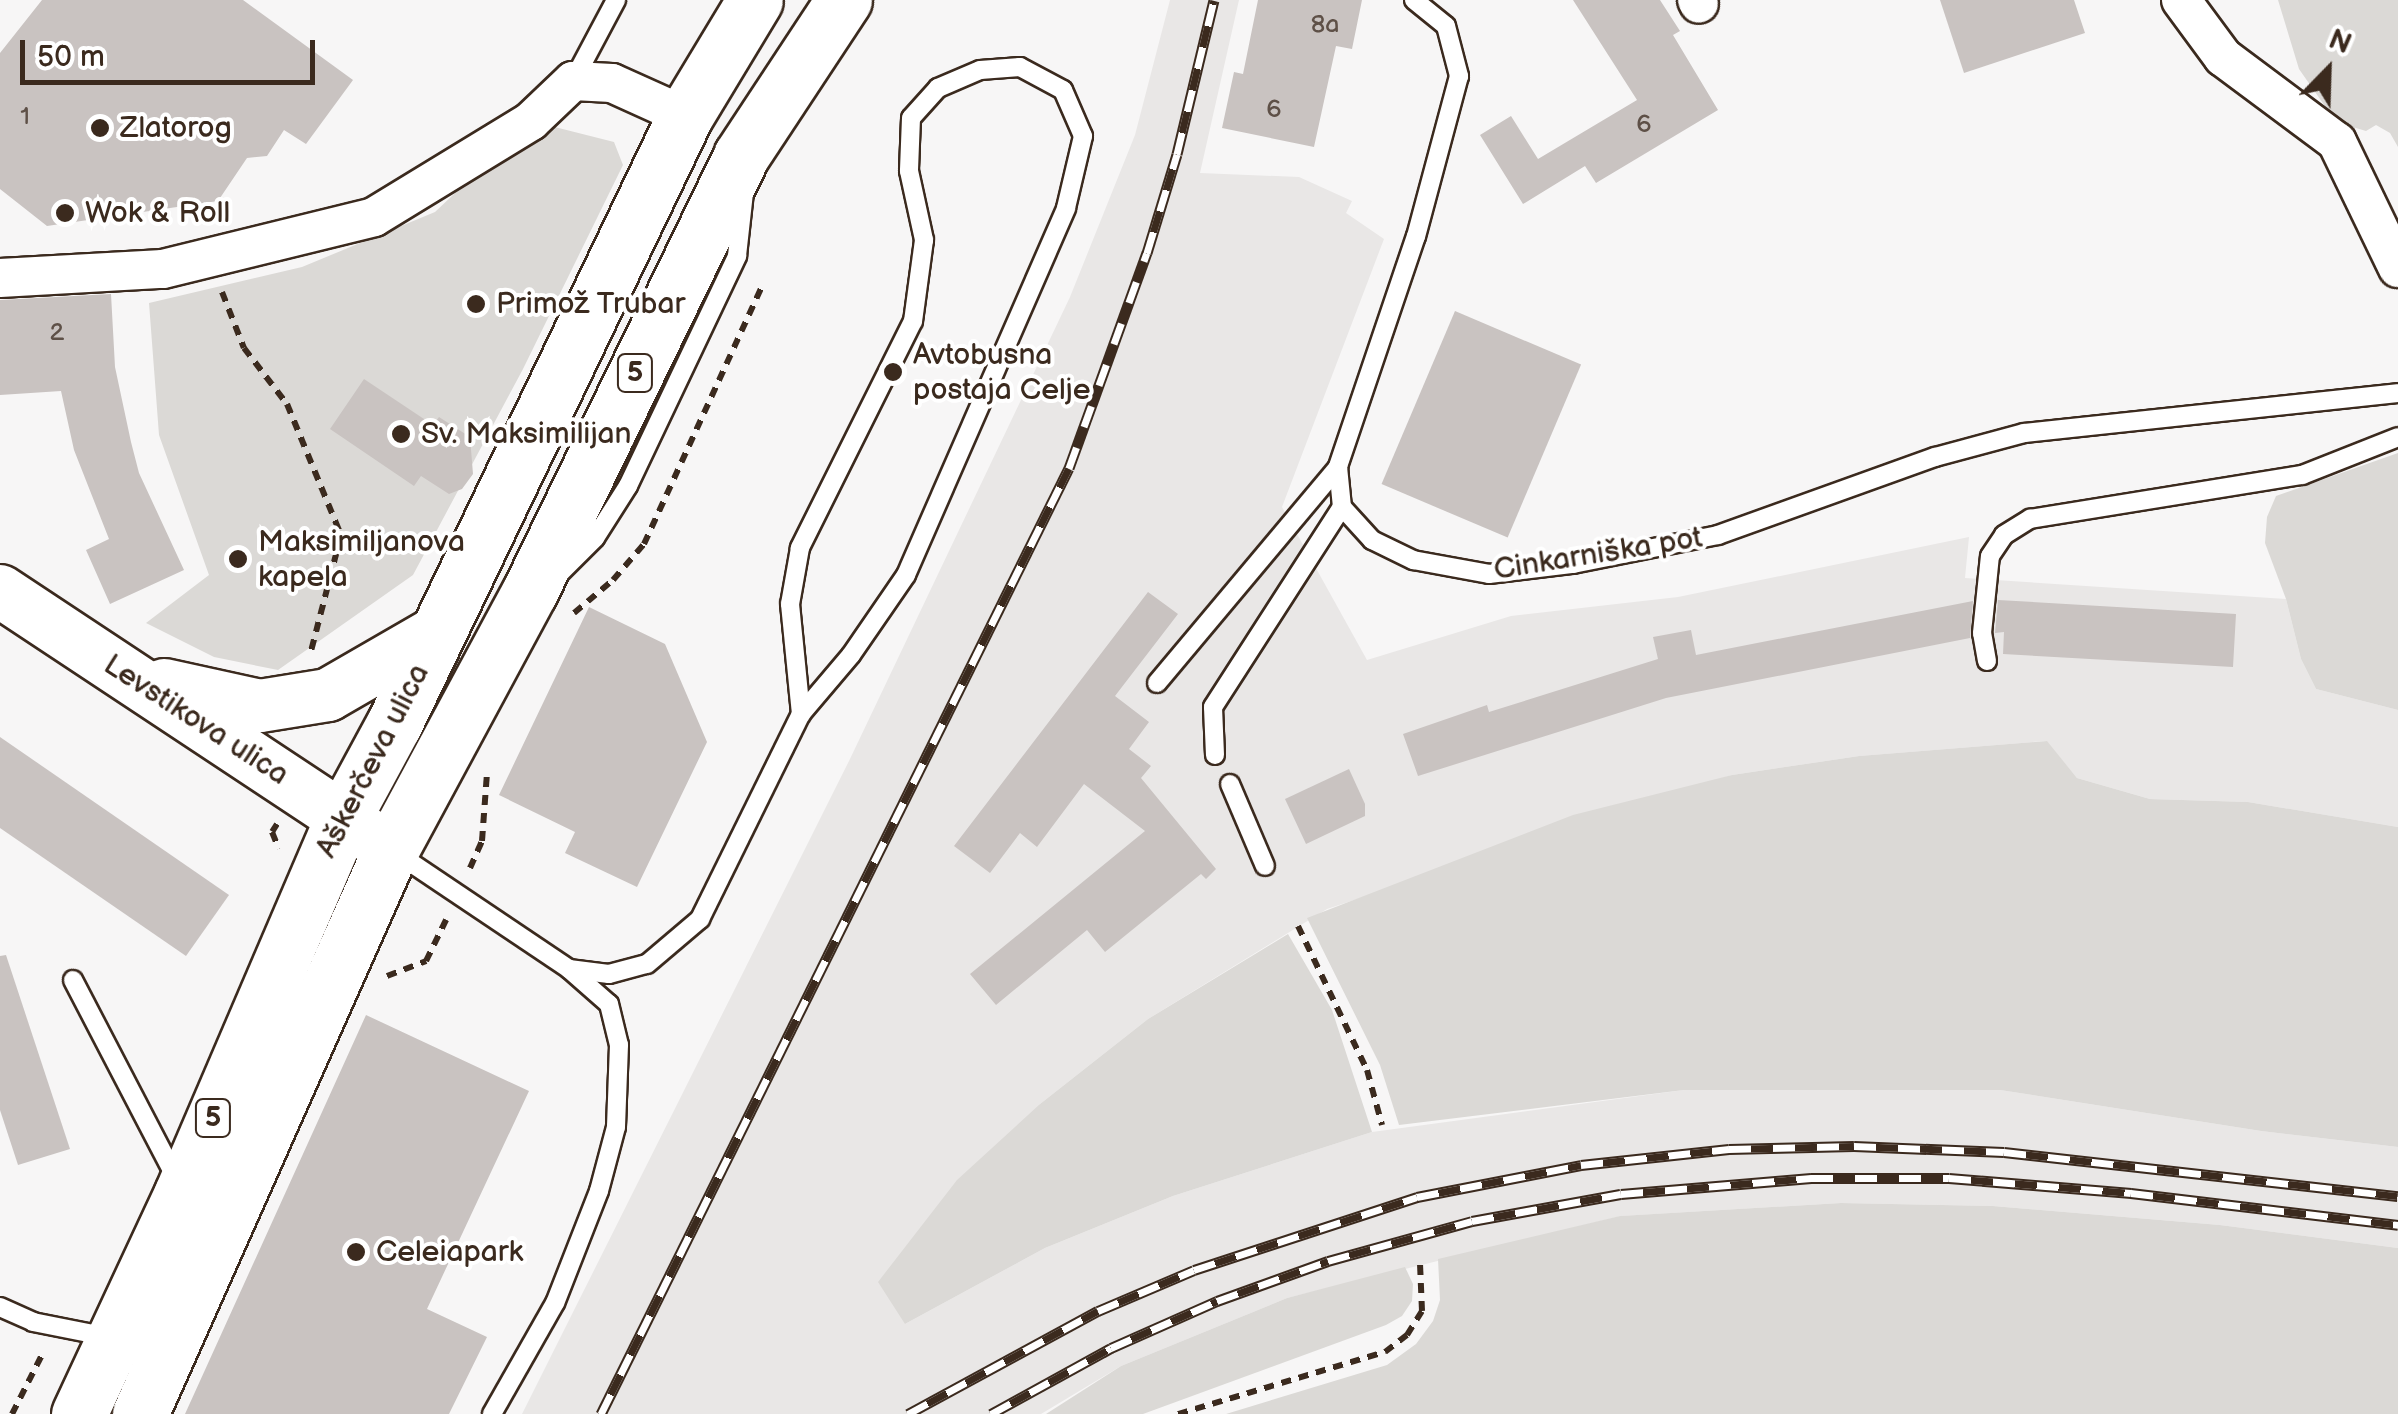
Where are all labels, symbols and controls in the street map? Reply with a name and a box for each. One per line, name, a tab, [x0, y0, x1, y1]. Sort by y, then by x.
house number: 8a	[1311, 10, 1339, 40]
scale bar	[25, 20, 320, 82]
north arrow	[2278, 20, 2378, 120]
text: N	[2324, 23, 2356, 61]
text: 50 m	[37, 39, 105, 75]
house number: 6	[1266, 95, 1282, 125]
house number: 1	[20, 102, 30, 132]
place label: Zlatorog	[120, 110, 232, 146]
house number: 6	[1636, 110, 1652, 140]
marker: Zlatorog	[89, 117, 111, 139]
place label: Wok & Roll	[85, 195, 230, 231]
marker: Wok & Roll	[54, 202, 76, 224]
place label: Primož Trubar	[496, 286, 686, 322]
marker: Primož Trubar	[465, 293, 487, 315]
house number: 2	[50, 318, 64, 348]
place label: Avtobusna postaja Celje	[913, 337, 1091, 408]
road number: 5	[615, 350, 655, 396]
marker: Avtobusna postaja Celje	[882, 361, 904, 383]
place label: Sv. Maksimilijan	[421, 416, 631, 452]
marker: Sv. Maksimilijan	[390, 423, 412, 445]
street label: Cinkarniška pot	[1491, 520, 1705, 588]
place label: Maksimiljanova kapela	[258, 524, 465, 594]
marker: Maksimiljanova kapela	[227, 548, 249, 570]
street label: Levstikova ulica	[97, 647, 295, 793]
street label: Aškerčeva ulica	[309, 658, 437, 864]
road number: 5	[193, 1095, 233, 1141]
place label: Celeiapark	[376, 1234, 523, 1270]
marker: Celeiapark	[345, 1241, 367, 1263]

